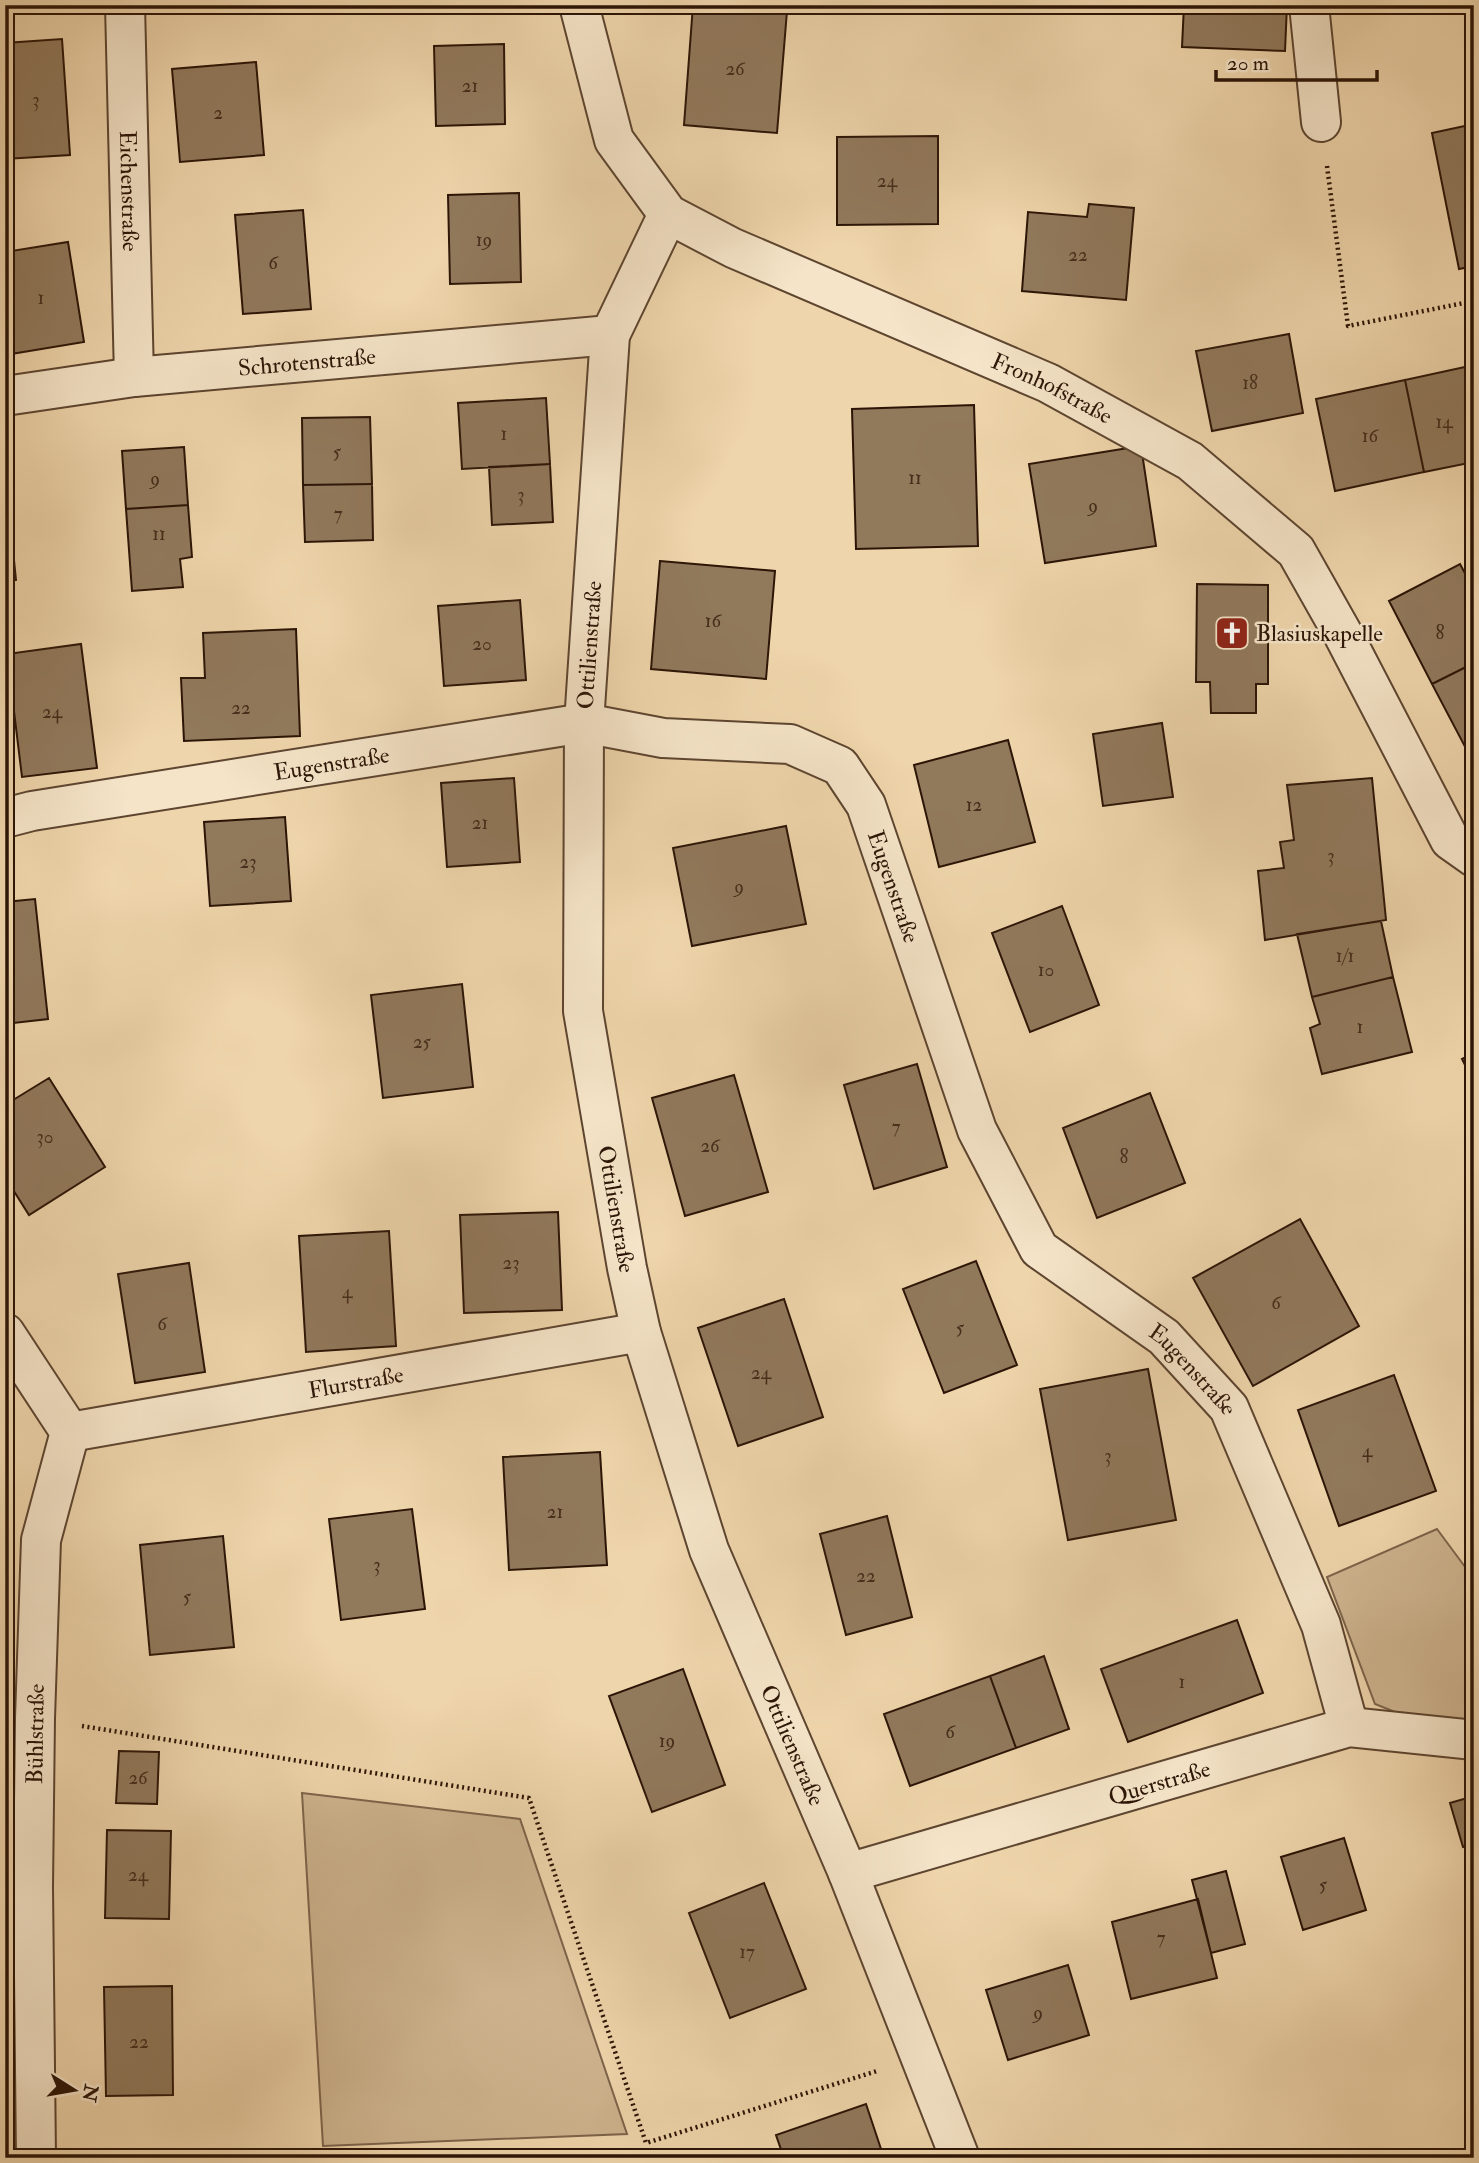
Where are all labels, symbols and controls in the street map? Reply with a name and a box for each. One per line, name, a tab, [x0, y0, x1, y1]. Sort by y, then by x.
scale bar	[1216, 38, 1378, 82]
text: 20 m	[1227, 50, 1269, 77]
house number: 26	[725, 57, 746, 81]
house number: 21	[462, 74, 478, 98]
house number: 3	[32, 88, 40, 112]
house number: 2	[213, 101, 223, 125]
street label: Eichenstraße	[113, 130, 145, 252]
house number: 24	[877, 169, 898, 193]
house number: 19	[476, 228, 492, 252]
house number: 22	[1068, 243, 1088, 267]
house number: 6	[268, 251, 279, 275]
house number: 1	[38, 286, 44, 310]
street label: Schrotenstraße	[237, 342, 377, 383]
street label: Fronhofstraße	[987, 347, 1118, 431]
house number: 18	[1242, 371, 1258, 395]
house number: 14	[1435, 410, 1453, 434]
house number: 1	[501, 422, 507, 446]
house number: 16	[1362, 424, 1380, 448]
house number: 5	[333, 440, 342, 464]
house number: 11	[908, 466, 922, 490]
house number: 9	[148, 467, 160, 491]
house number: 3	[517, 483, 525, 507]
house number: 9	[1086, 494, 1098, 518]
house number: 7	[334, 502, 343, 526]
house number: 11	[152, 522, 166, 546]
street label: Ottilienstraße	[571, 580, 608, 710]
house number: 16	[705, 609, 723, 633]
church icon: Blasiuskapelle	[1213, 614, 1251, 652]
place label: Blasiuskapelle	[1256, 619, 1383, 649]
house number: 8	[1436, 621, 1445, 645]
house number: 20	[472, 632, 492, 656]
house number: 22	[231, 696, 251, 720]
house number: 24	[42, 700, 63, 724]
street label: Eugenstraße	[271, 740, 392, 787]
house number: 12	[966, 793, 982, 817]
house number: 21	[472, 811, 488, 835]
street label: Eugenstraße	[861, 827, 926, 947]
house number: 3	[1327, 844, 1335, 868]
house number: 23	[240, 850, 256, 874]
house number: 9	[732, 875, 744, 899]
house number: 1/1	[1336, 944, 1354, 968]
house number: 10	[1038, 958, 1054, 982]
house number: 1	[1357, 1015, 1363, 1039]
house number: 25	[413, 1030, 432, 1054]
house number: 7	[892, 1115, 901, 1139]
house number: 30	[36, 1125, 54, 1149]
house number: 26	[700, 1134, 721, 1158]
street label: Ottilienstraße	[591, 1143, 642, 1275]
house number: 8	[1120, 1145, 1129, 1169]
house number: 23	[503, 1251, 519, 1275]
house number: 4	[342, 1280, 353, 1304]
house number: 6	[1271, 1291, 1282, 1315]
house number: 6	[157, 1312, 168, 1336]
house number: 5	[956, 1316, 965, 1340]
street label: Eugenstraße	[1143, 1317, 1244, 1419]
street label: Flurstraße	[306, 1360, 406, 1405]
house number: 24	[751, 1361, 772, 1385]
house number: 4	[1362, 1439, 1373, 1463]
house number: 3	[1104, 1444, 1112, 1468]
house number: 21	[547, 1500, 563, 1524]
house number: 3	[373, 1553, 381, 1577]
house number: 22	[856, 1564, 876, 1588]
house number: 5	[183, 1585, 192, 1609]
house number: 1	[1179, 1670, 1185, 1694]
street label: Ottilienstraße	[754, 1680, 831, 1810]
street label: Bühlstraße	[20, 1683, 51, 1784]
house number: 6	[945, 1720, 956, 1744]
house number: 19	[659, 1729, 675, 1753]
street label: Querstraße	[1105, 1754, 1214, 1811]
house number: 26	[128, 1766, 149, 1790]
house number: 24	[128, 1863, 149, 1887]
house number: 5	[1319, 1873, 1328, 1897]
house number: 7	[1157, 1926, 1166, 1950]
house number: 17	[739, 1940, 755, 1964]
house number: 9	[1031, 2001, 1043, 2025]
house number: 22	[129, 2030, 149, 2054]
north arrow	[38, 2054, 108, 2124]
text: N	[76, 2081, 103, 2105]

